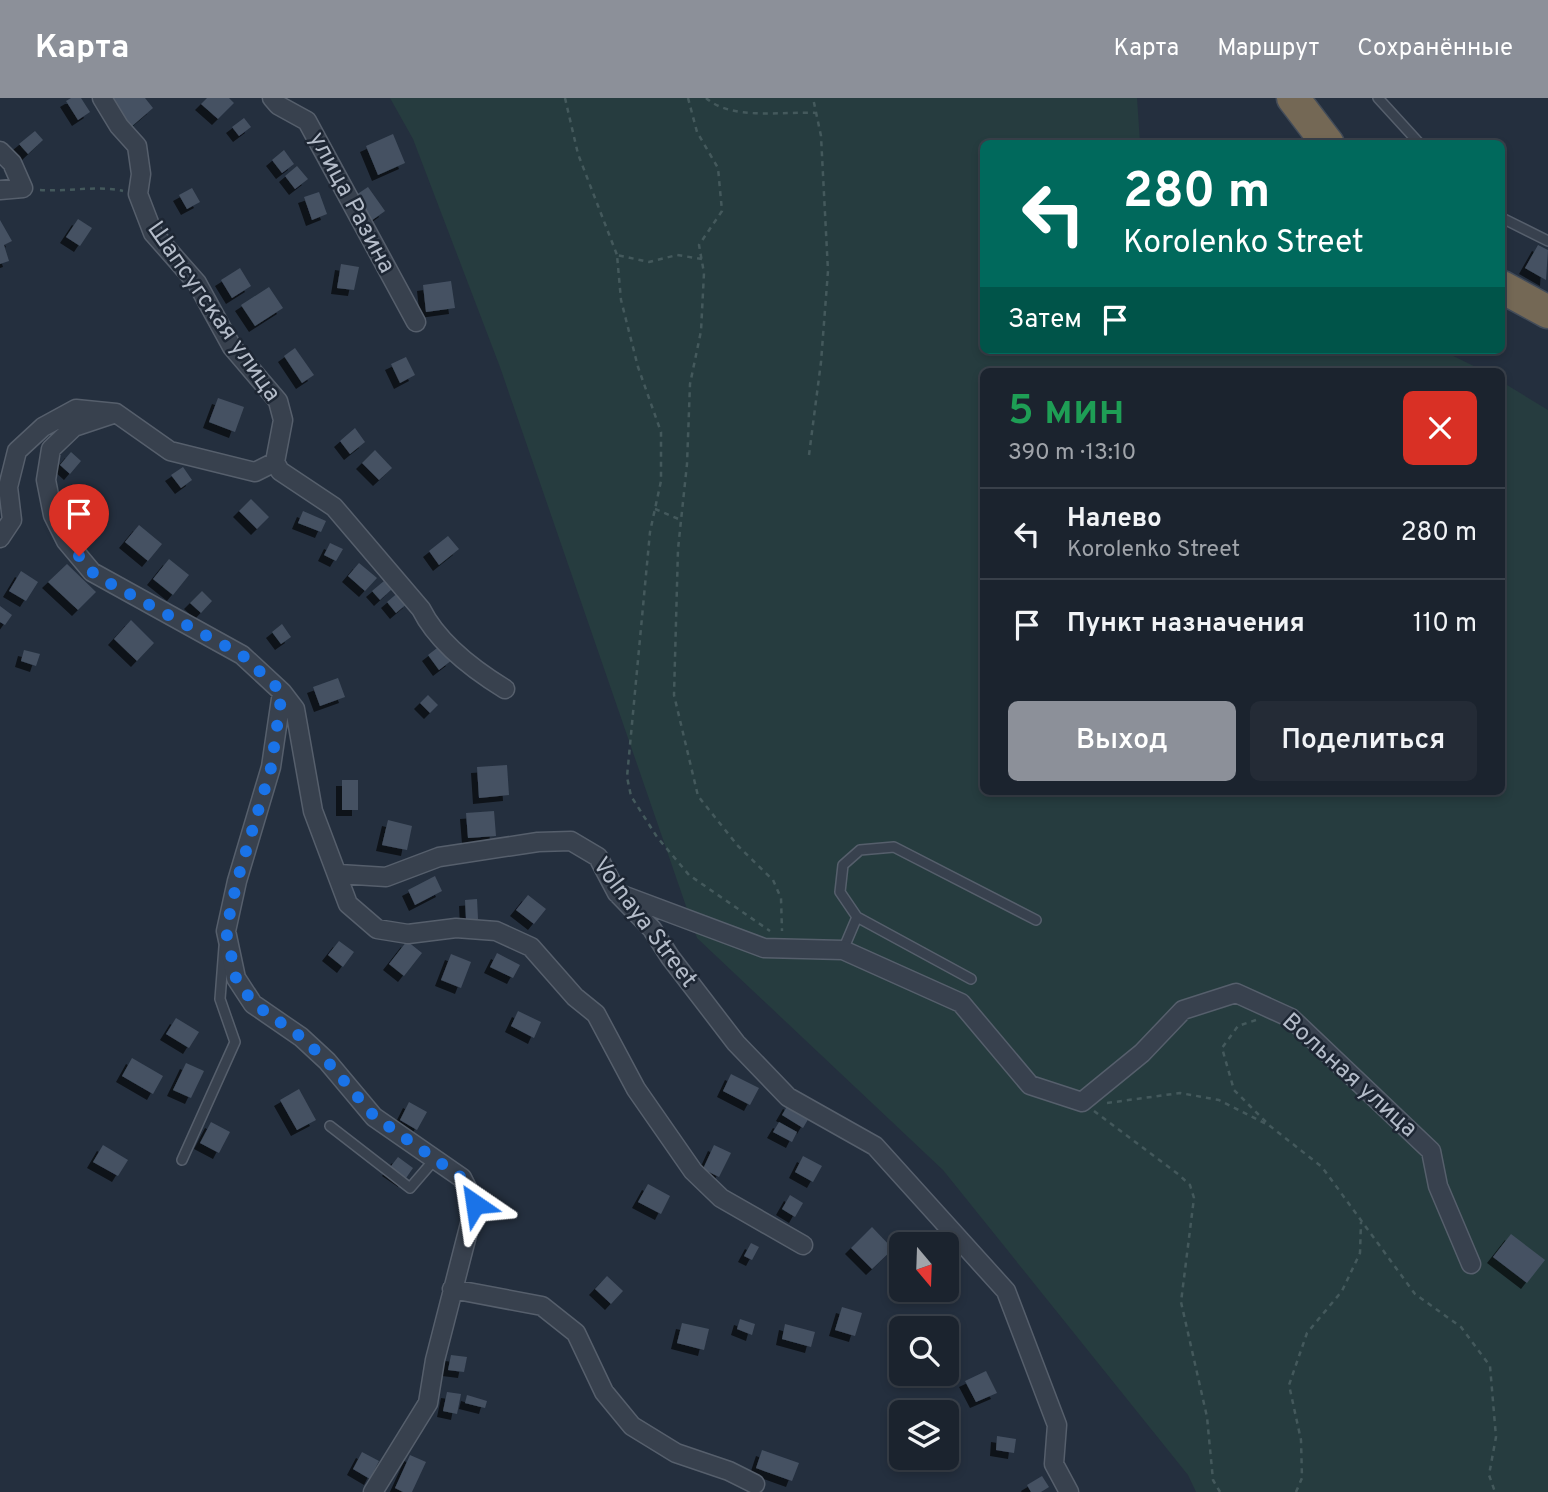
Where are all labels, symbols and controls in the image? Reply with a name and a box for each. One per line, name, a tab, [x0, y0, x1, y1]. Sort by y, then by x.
text: Карта	[35, 28, 129, 70]
text: Карта	[1113, 34, 1179, 64]
text: Маршрут	[1217, 34, 1319, 64]
text: Сохранённые	[1357, 34, 1513, 64]
street label: улица Разина	[301, 127, 401, 279]
text: 280 m	[1123, 163, 1270, 225]
icon: left	[1008, 168, 1099, 259]
street label: Шапсугская улица	[140, 216, 286, 408]
text: Korolenko Street	[1123, 224, 1364, 264]
icon: arrive	[1096, 301, 1134, 339]
text: Затем	[1008, 304, 1082, 337]
text: 5 мин	[1008, 386, 1125, 439]
button: close	[1403, 391, 1477, 465]
text: 390 m · 13:10	[1008, 439, 1136, 468]
pin	[49, 484, 109, 556]
icon: arrive	[60, 495, 98, 533]
text: Налево	[1067, 503, 1162, 536]
icon: left	[1008, 515, 1046, 553]
text: 280 m	[1401, 517, 1477, 550]
text: Korolenko Street	[1067, 536, 1240, 565]
icon: arrive	[1008, 606, 1046, 644]
text: Пункт назначения	[1067, 608, 1305, 641]
text: 110 m	[1413, 608, 1477, 641]
button: Выход	[1008, 701, 1236, 781]
button: Поделиться	[1250, 701, 1477, 781]
street label: Volnaya Street	[585, 852, 703, 994]
street label: Вольная улица	[1275, 1007, 1423, 1145]
position arrow	[438, 1167, 512, 1241]
north arrow	[889, 1232, 959, 1302]
map controls	[889, 1232, 959, 1470]
button: search	[889, 1316, 959, 1386]
button: layers	[889, 1400, 959, 1470]

